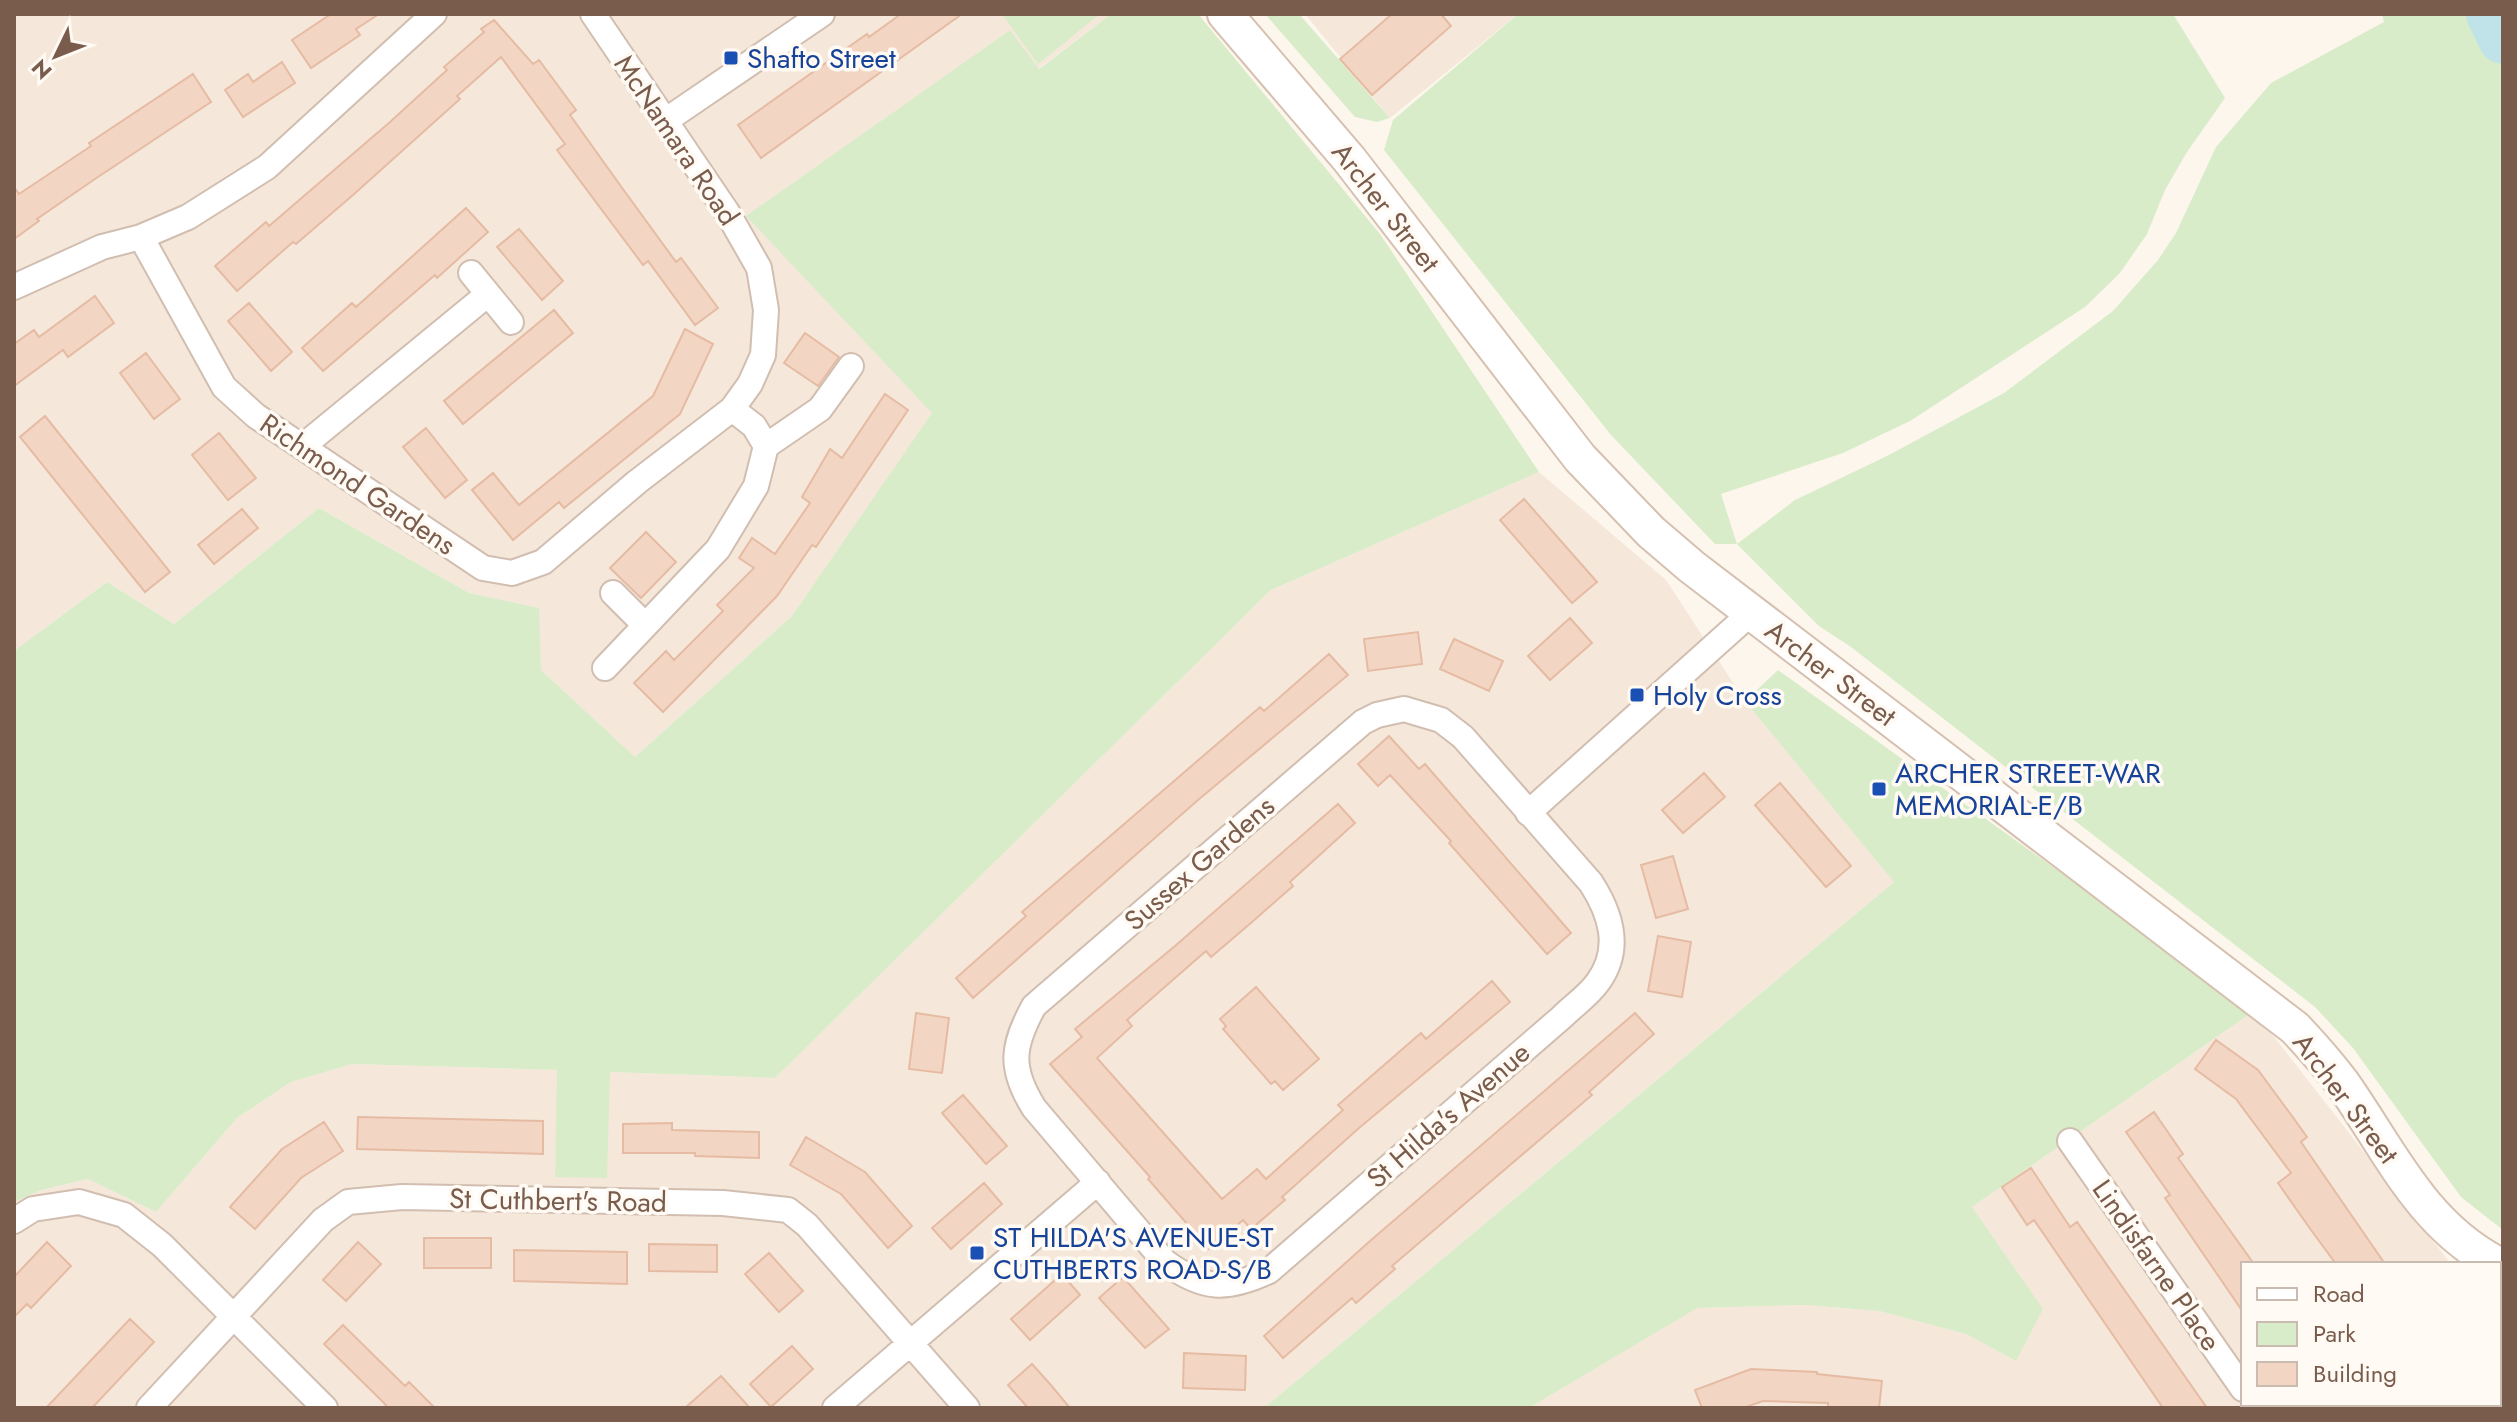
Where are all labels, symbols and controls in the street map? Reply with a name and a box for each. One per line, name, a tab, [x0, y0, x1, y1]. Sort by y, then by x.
north arrow	[16, 16, 96, 96]
place label: Shafto Street	[747, 38, 896, 79]
street label: McNamara Road	[604, 47, 749, 234]
marker: Shafto Street	[722, 49, 740, 67]
text: N	[24, 52, 59, 87]
street label: Archer Street	[1322, 134, 1450, 281]
street label: Richmond Gardens	[252, 404, 464, 565]
street label: Archer Street	[1756, 610, 1905, 737]
place label: Holy Cross	[1653, 675, 1782, 716]
marker: Holy Cross	[1628, 686, 1646, 704]
place label: ARCHER STREET-WAR MEMORIAL-E/B	[1895, 753, 2161, 826]
marker: ARCHER STREET-WAR MEMORIAL-E/B	[1870, 780, 1888, 798]
street label: Sussex Gardens	[1115, 786, 1284, 940]
street label: Archer Street	[2283, 1024, 2409, 1173]
street label: St Hilda's Avenue	[1358, 1033, 1539, 1198]
street label: Lindisfarne Place	[2082, 1171, 2231, 1359]
street label: St Cuthbert's Road	[449, 1178, 667, 1223]
place label: ST HILDA'S AVENUE-ST CUTHBERTS ROAD-S/B	[993, 1217, 1274, 1290]
marker: ST HILDA'S AVENUE-ST CUTHBERTS ROAD-S/B	[968, 1244, 986, 1262]
legend	[2241, 1262, 2501, 1406]
text: Road	[2313, 1276, 2365, 1311]
text: Park	[2313, 1316, 2356, 1351]
text: Building	[2313, 1356, 2397, 1391]

